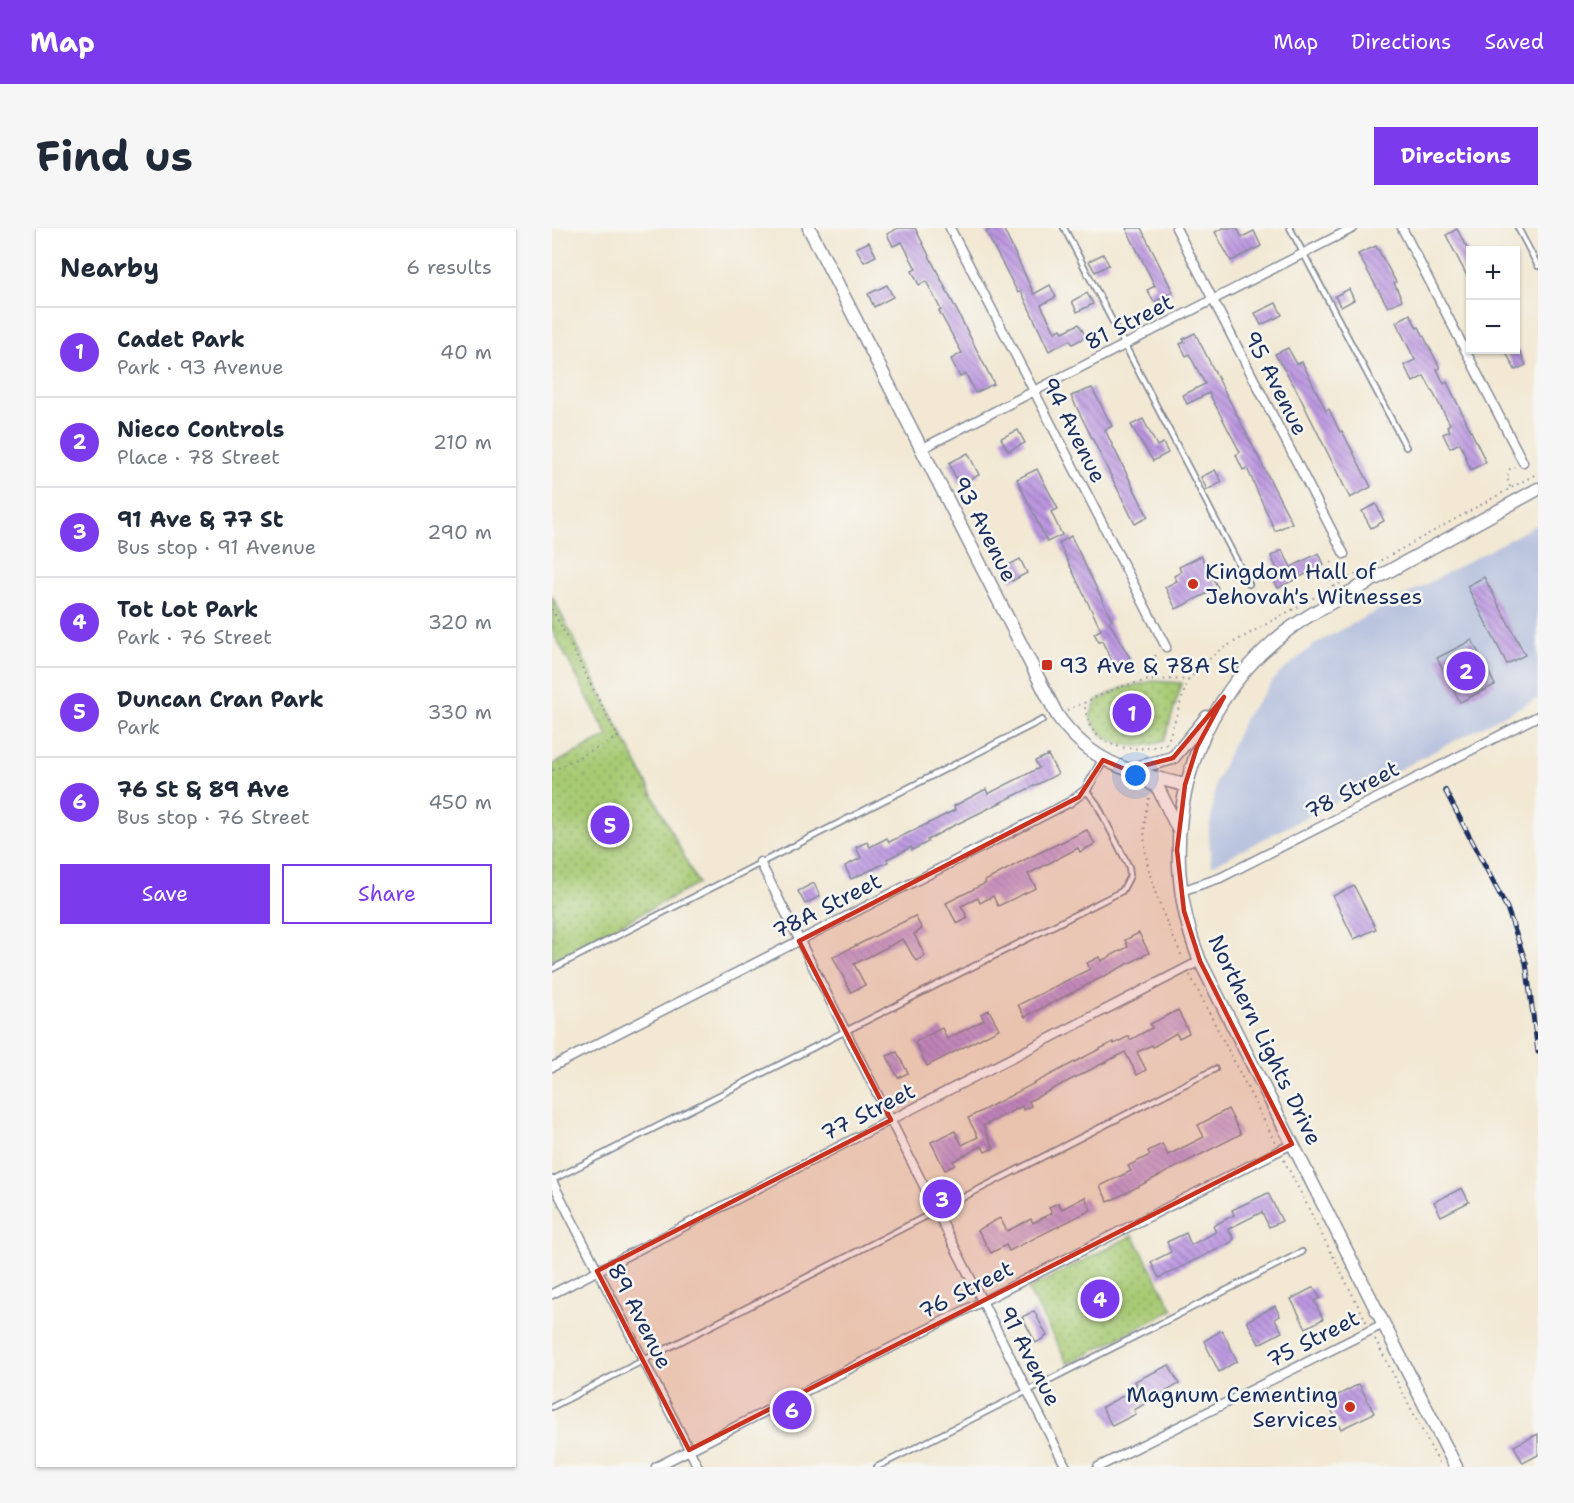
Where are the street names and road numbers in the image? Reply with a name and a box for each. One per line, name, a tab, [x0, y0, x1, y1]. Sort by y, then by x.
street label: 81 Street	[1080, 287, 1178, 357]
street label: 95 Avenue	[1237, 326, 1315, 440]
street label: 94 Avenue	[1035, 372, 1113, 488]
street label: 93 Avenue	[946, 471, 1024, 587]
street label: 78 Street	[1300, 754, 1404, 826]
street label: 78A Street	[768, 866, 886, 946]
street label: Northern Lights Drive	[1201, 930, 1329, 1150]
street label: 77 Street	[816, 1076, 920, 1148]
street label: 76 Street	[914, 1254, 1018, 1326]
street label: 89 Avenue	[601, 1258, 679, 1374]
street label: 91 Avenue	[992, 1301, 1068, 1411]
street label: 75 Street	[1262, 1303, 1364, 1375]

